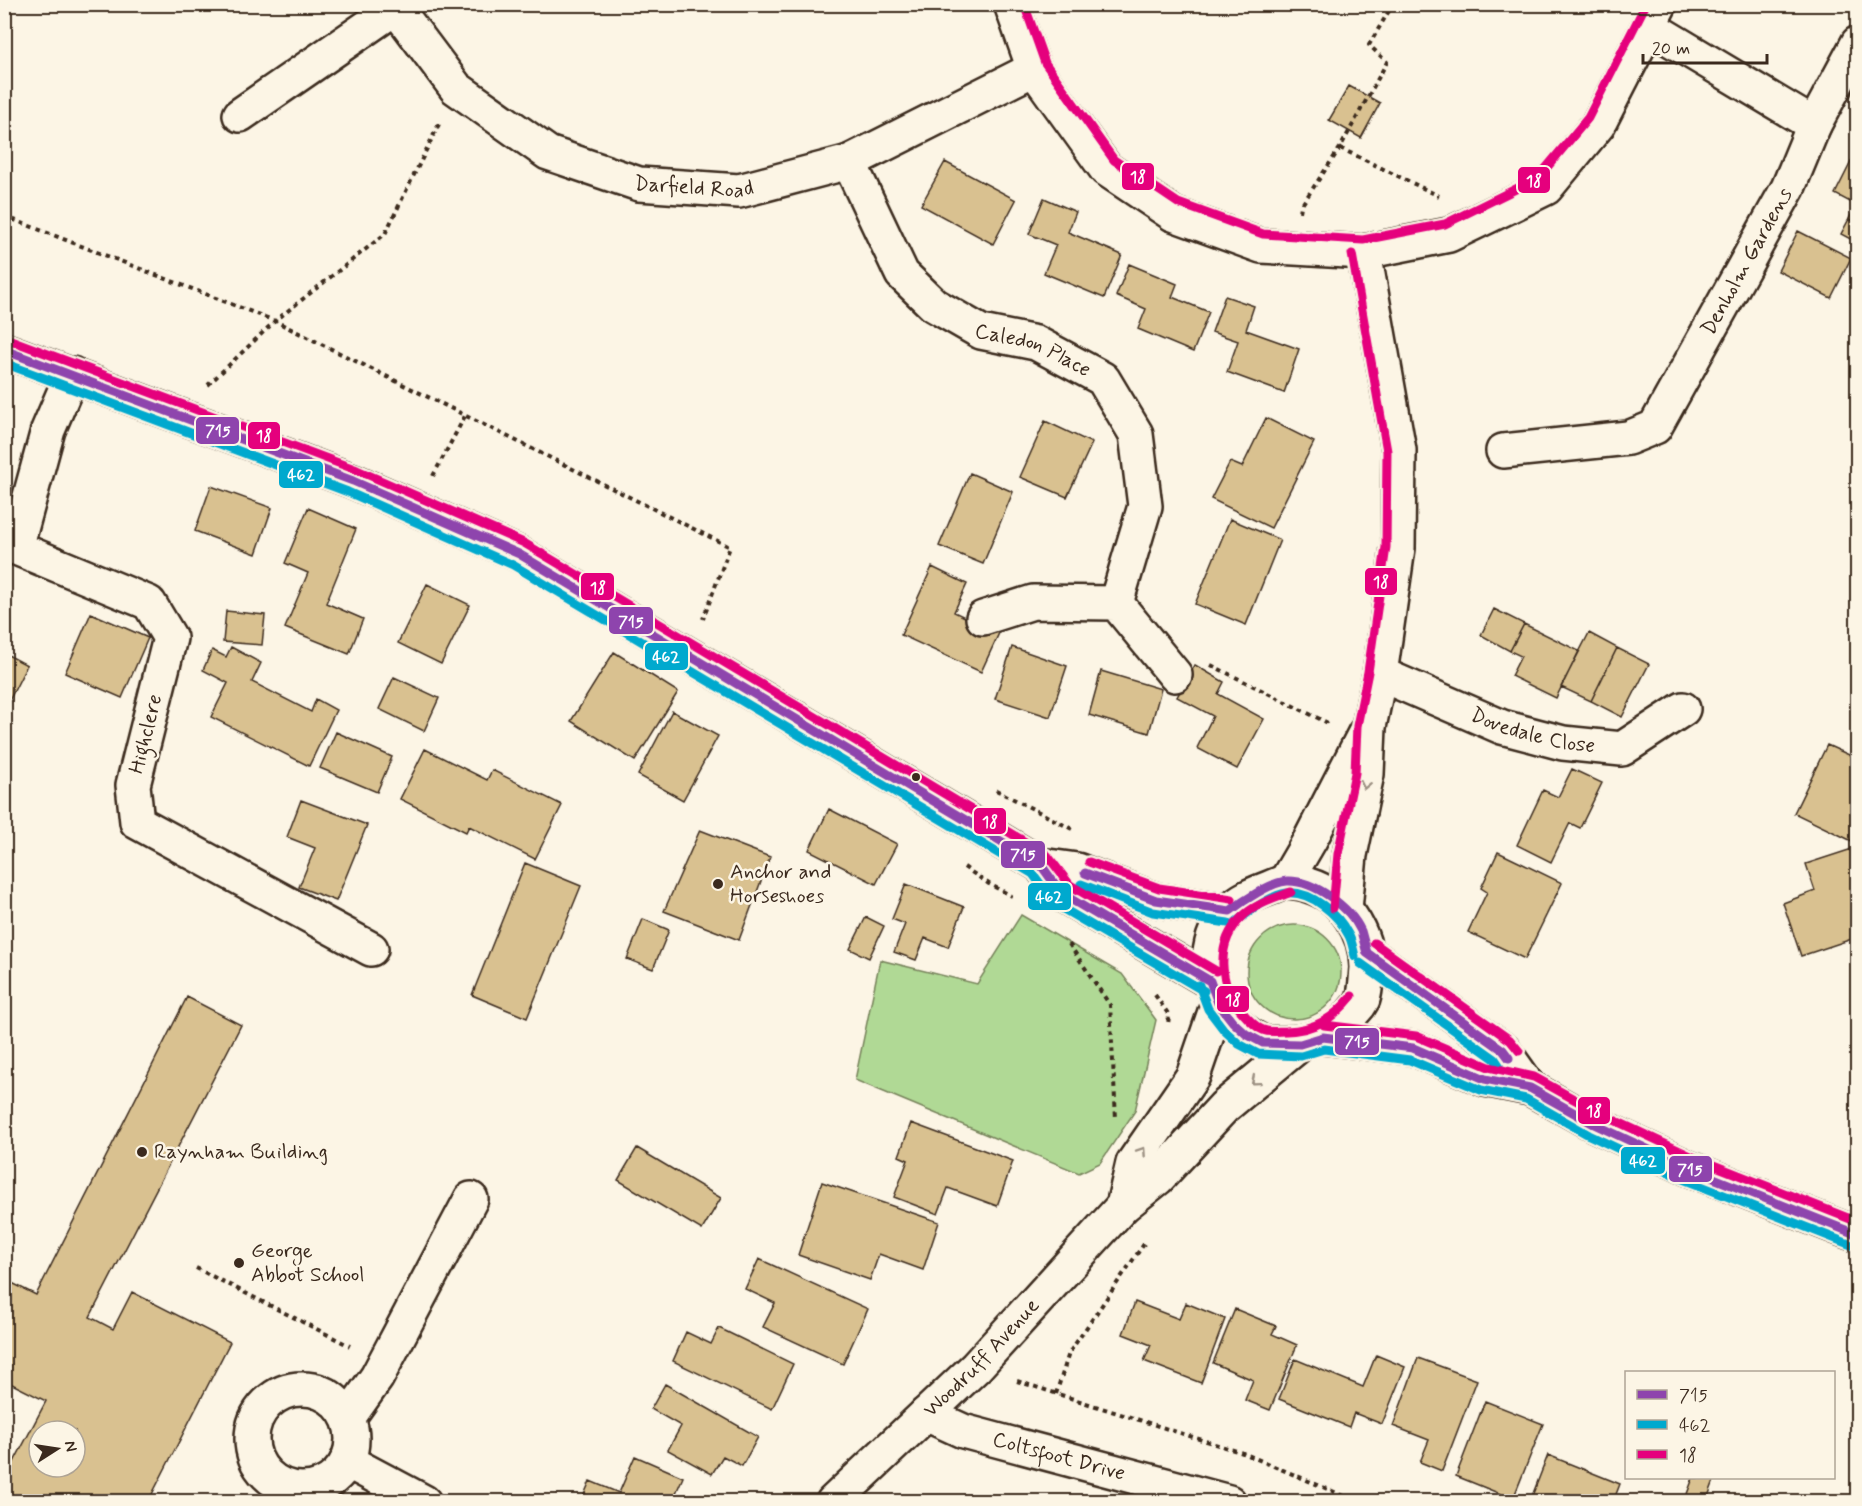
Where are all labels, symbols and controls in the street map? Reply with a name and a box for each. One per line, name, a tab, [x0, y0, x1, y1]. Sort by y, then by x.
scale bar	[1643, 27, 1768, 65]
text: 20 m	[1652, 37, 1690, 61]
line badge: 18	[1121, 162, 1155, 191]
line badge: 18	[1517, 166, 1551, 194]
text: 18	[1130, 167, 1146, 188]
street label: Darfield Road	[634, 170, 757, 205]
text: 18	[1526, 171, 1542, 192]
street label: Denholm Gardens	[1695, 183, 1799, 340]
street label: Caledon Place	[972, 317, 1096, 384]
line badge: 715	[195, 416, 240, 445]
text: 715	[205, 421, 231, 442]
line badge: 18	[247, 421, 281, 450]
text: 18	[256, 426, 272, 447]
line badge: 462	[278, 460, 324, 489]
text: 462	[287, 465, 315, 486]
line badge: 18	[1364, 567, 1398, 596]
line badge: 18	[580, 572, 615, 601]
text: 18	[1373, 572, 1389, 593]
text: 18	[590, 578, 606, 599]
line badge: 715	[608, 606, 654, 635]
text: 715	[618, 612, 644, 633]
line badge: 462	[644, 642, 689, 671]
text: 462	[652, 647, 680, 668]
street label: Highclere	[123, 691, 171, 777]
street label: Dovedale Close	[1466, 701, 1596, 760]
unlabelled marker	[910, 771, 922, 783]
one-way arrow	[1359, 779, 1372, 789]
line badge: 18	[973, 807, 1007, 835]
text: 18	[982, 812, 998, 833]
line badge: 715	[1000, 840, 1046, 869]
text: 715	[1010, 845, 1036, 866]
place label: Anchor and Horseshoes	[730, 858, 831, 910]
marker: Anchor and Horseshoes	[711, 877, 725, 891]
line badge: 462	[1027, 882, 1072, 911]
text: 462	[1035, 887, 1063, 908]
line badge: 18	[1216, 985, 1250, 1013]
text: 18	[1225, 990, 1241, 1011]
line badge: 715	[1334, 1027, 1380, 1056]
text: 715	[1344, 1032, 1370, 1053]
one-way arrow	[1251, 1074, 1262, 1085]
line badge: 18	[1577, 1096, 1611, 1125]
text: 18	[1586, 1101, 1602, 1122]
place label: Raynham Building	[154, 1138, 328, 1166]
marker: Raynham Building	[135, 1145, 149, 1159]
line badge: 462	[1620, 1146, 1666, 1175]
one-way arrow	[1134, 1147, 1146, 1157]
text: 462	[1629, 1151, 1657, 1172]
line badge: 715	[1668, 1155, 1713, 1183]
text: 715	[1677, 1160, 1703, 1181]
place label: George Abbot School	[251, 1237, 365, 1289]
marker: George Abbot School	[232, 1256, 246, 1270]
street label: Woodruff Avenue	[917, 1292, 1046, 1424]
legend	[1625, 1371, 1835, 1479]
text: 715	[1679, 1384, 1708, 1408]
text: 462	[1679, 1414, 1710, 1438]
north arrow	[27, 1419, 87, 1479]
street label: Coltsfoot Drive	[989, 1426, 1128, 1488]
text: N	[59, 1439, 82, 1454]
text: 18	[1679, 1444, 1697, 1468]

